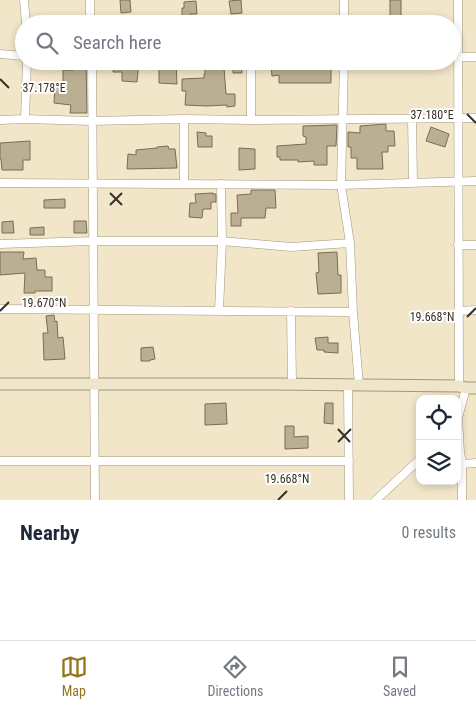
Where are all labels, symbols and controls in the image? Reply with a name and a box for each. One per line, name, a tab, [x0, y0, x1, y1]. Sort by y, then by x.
search box	[15, 15, 461, 70]
icon: search	[33, 29, 61, 57]
text: Search here	[73, 31, 161, 54]
text: 37.178°E	[22, 81, 66, 95]
text: 37.180°E	[410, 108, 454, 122]
text: 19.670°N	[22, 296, 66, 310]
text: 19.668°N	[410, 310, 454, 324]
map controls	[416, 395, 461, 485]
button: locate	[416, 395, 461, 440]
button: layers	[416, 440, 461, 485]
text: 19.668°N	[265, 472, 309, 486]
text: Nearby	[20, 521, 79, 545]
text: 0 results	[401, 523, 456, 542]
tab: Map	[60, 653, 88, 699]
tab: Directions	[207, 653, 263, 699]
tab: Saved	[383, 653, 416, 699]

